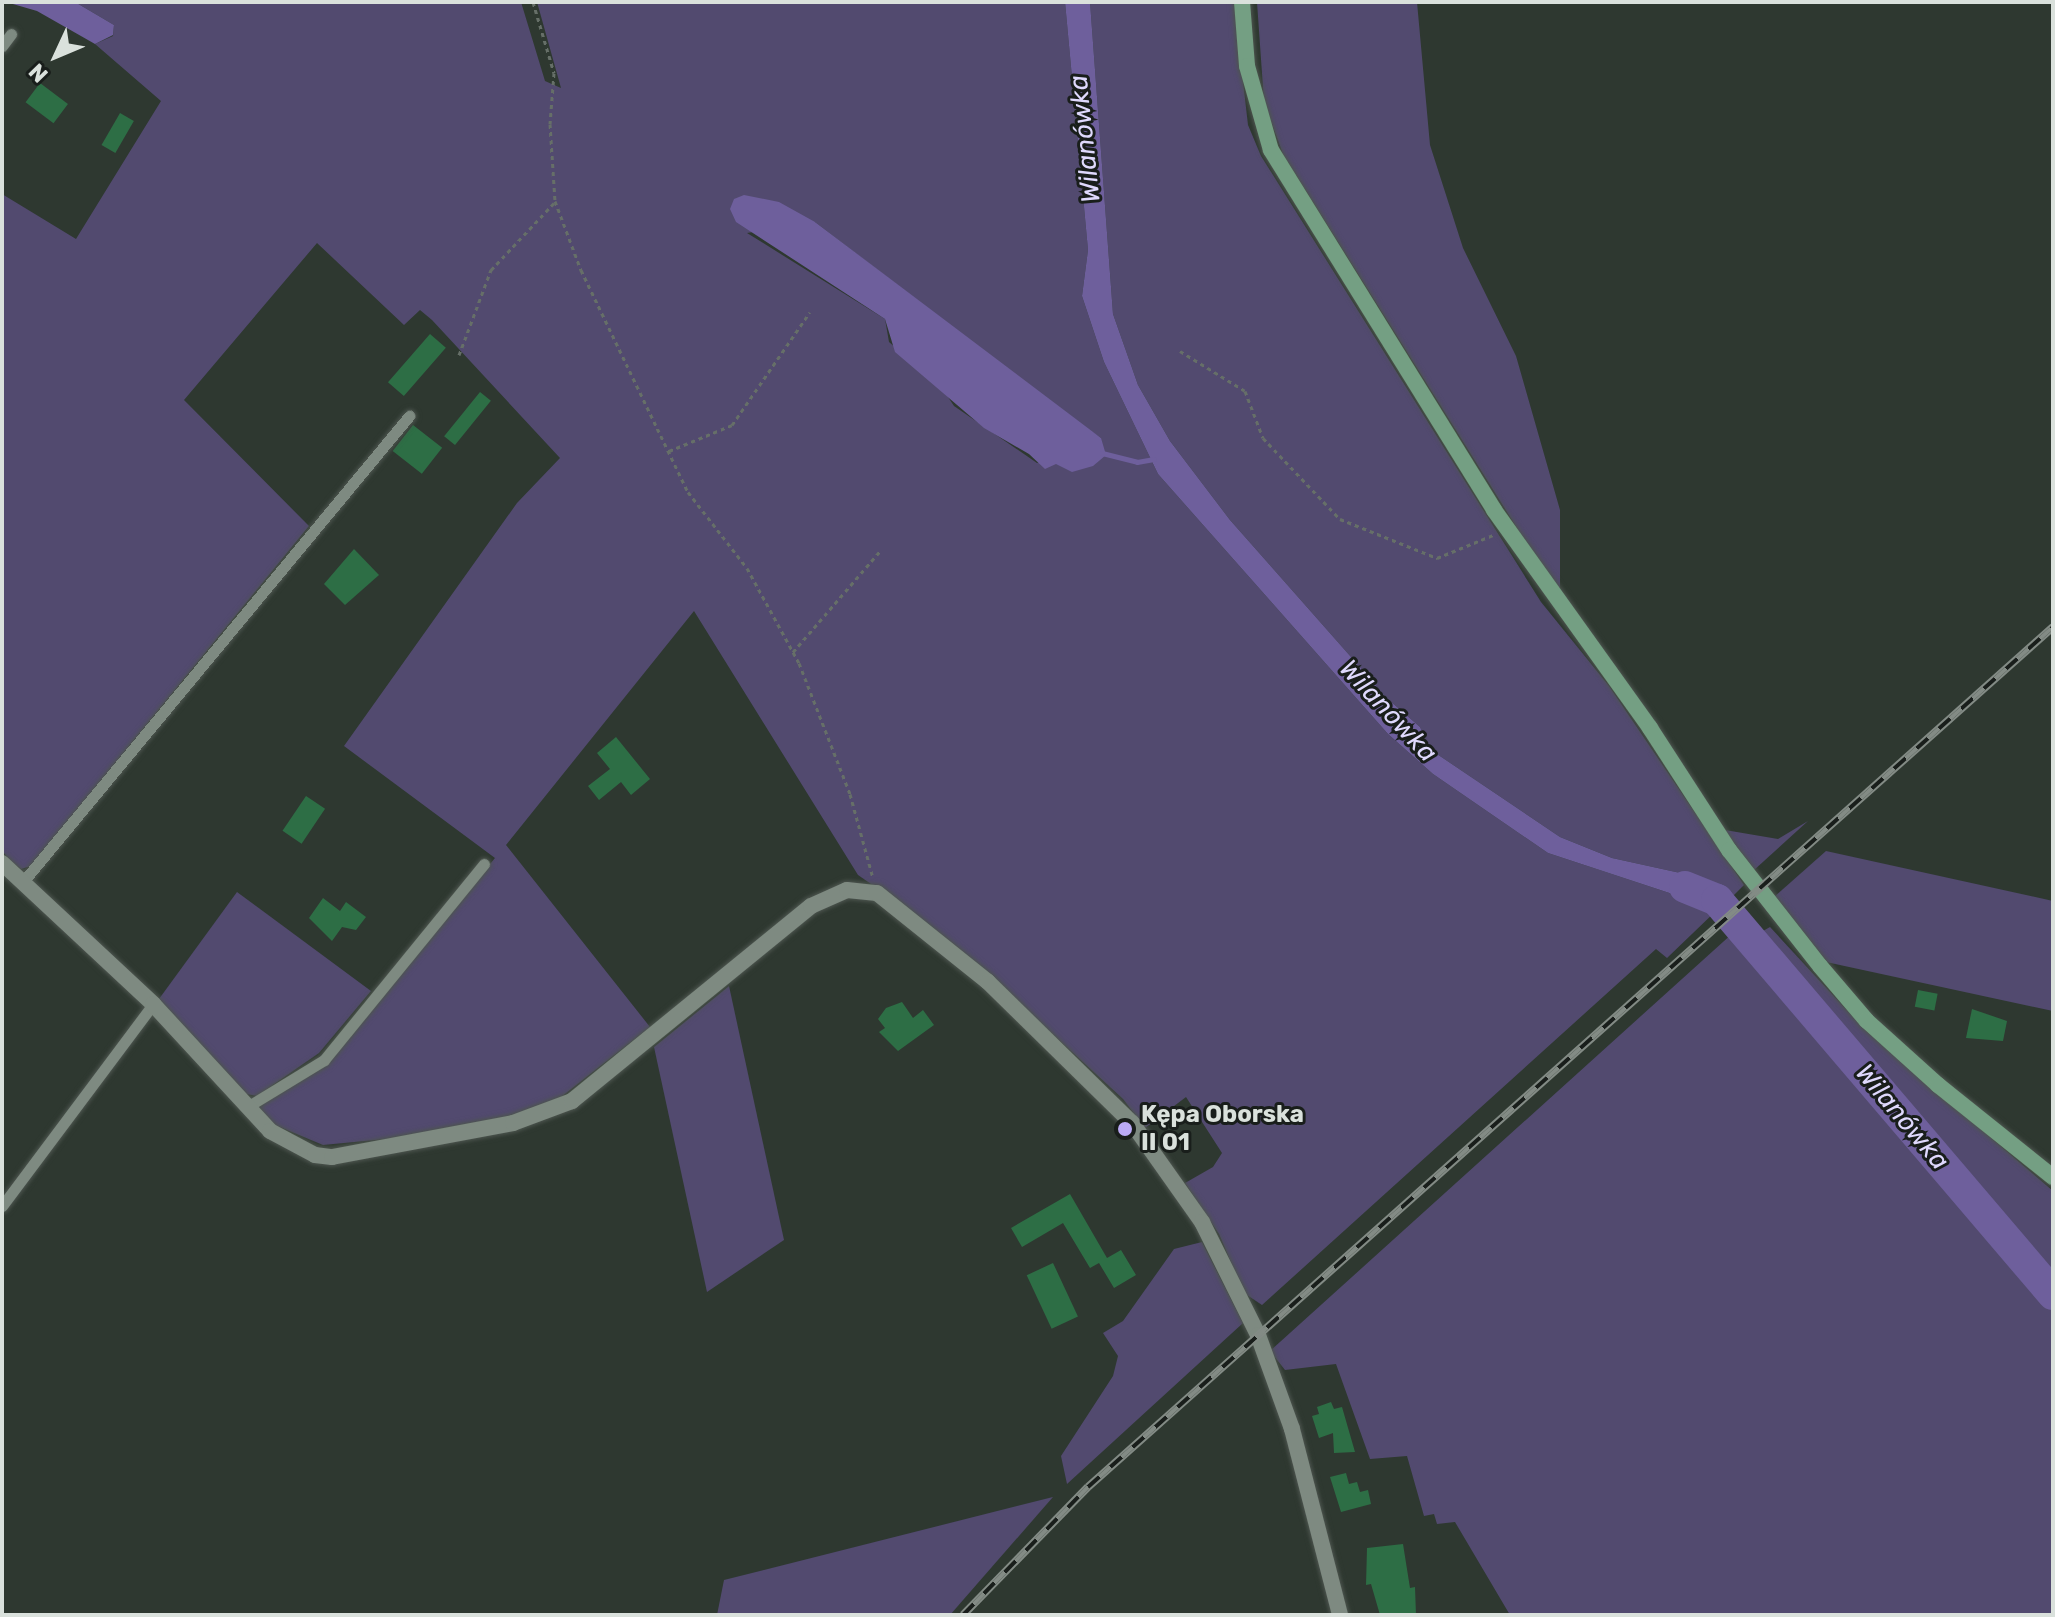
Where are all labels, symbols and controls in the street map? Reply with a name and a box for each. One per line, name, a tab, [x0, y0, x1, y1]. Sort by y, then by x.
north arrow	[16, 16, 96, 96]
text: N	[23, 58, 54, 88]
water label: Wilanówka	[1063, 74, 1107, 204]
water label: Wilanówka	[1333, 653, 1443, 769]
water label: Wilanówka	[1849, 1058, 1955, 1176]
place label: Kępa Oborska II 01	[1141, 1101, 1304, 1157]
marker: Kępa Oborska II 01	[1116, 1120, 1134, 1138]

